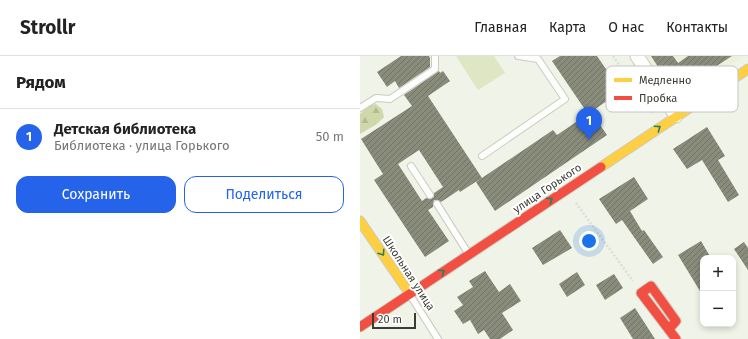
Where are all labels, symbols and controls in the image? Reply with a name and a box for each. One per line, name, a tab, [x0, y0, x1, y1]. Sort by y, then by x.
text: Strollr	[20, 16, 75, 39]
text: Главная	[474, 19, 527, 36]
text: Карта	[549, 19, 586, 36]
text: О нас	[608, 19, 644, 36]
text: Контакты	[666, 19, 728, 36]
legend	[606, 66, 738, 112]
text: Рядом	[16, 72, 66, 93]
text: Медленно	[639, 74, 691, 87]
text: Пробка	[639, 92, 677, 105]
pin: 1	[576, 107, 602, 140]
text: Детская библиотека	[54, 120, 196, 138]
one-way arrow	[654, 125, 661, 133]
text: 1	[26, 129, 32, 144]
text: 50 m	[316, 129, 344, 144]
text: Библиотека · улица Горького	[54, 138, 230, 153]
street label: улица Горького	[511, 161, 584, 216]
button: Сохранить	[16, 176, 176, 213]
button: Поделиться	[184, 176, 344, 213]
one-way arrow	[546, 197, 553, 205]
your location	[579, 231, 599, 251]
street label: Школьная улица	[380, 234, 438, 313]
one-way arrow	[377, 249, 385, 256]
map controls	[700, 255, 736, 327]
button: +	[700, 255, 736, 291]
one-way arrow	[438, 269, 445, 277]
button: −	[700, 291, 736, 327]
scale bar	[372, 311, 416, 330]
text: 20 m	[378, 313, 402, 326]

